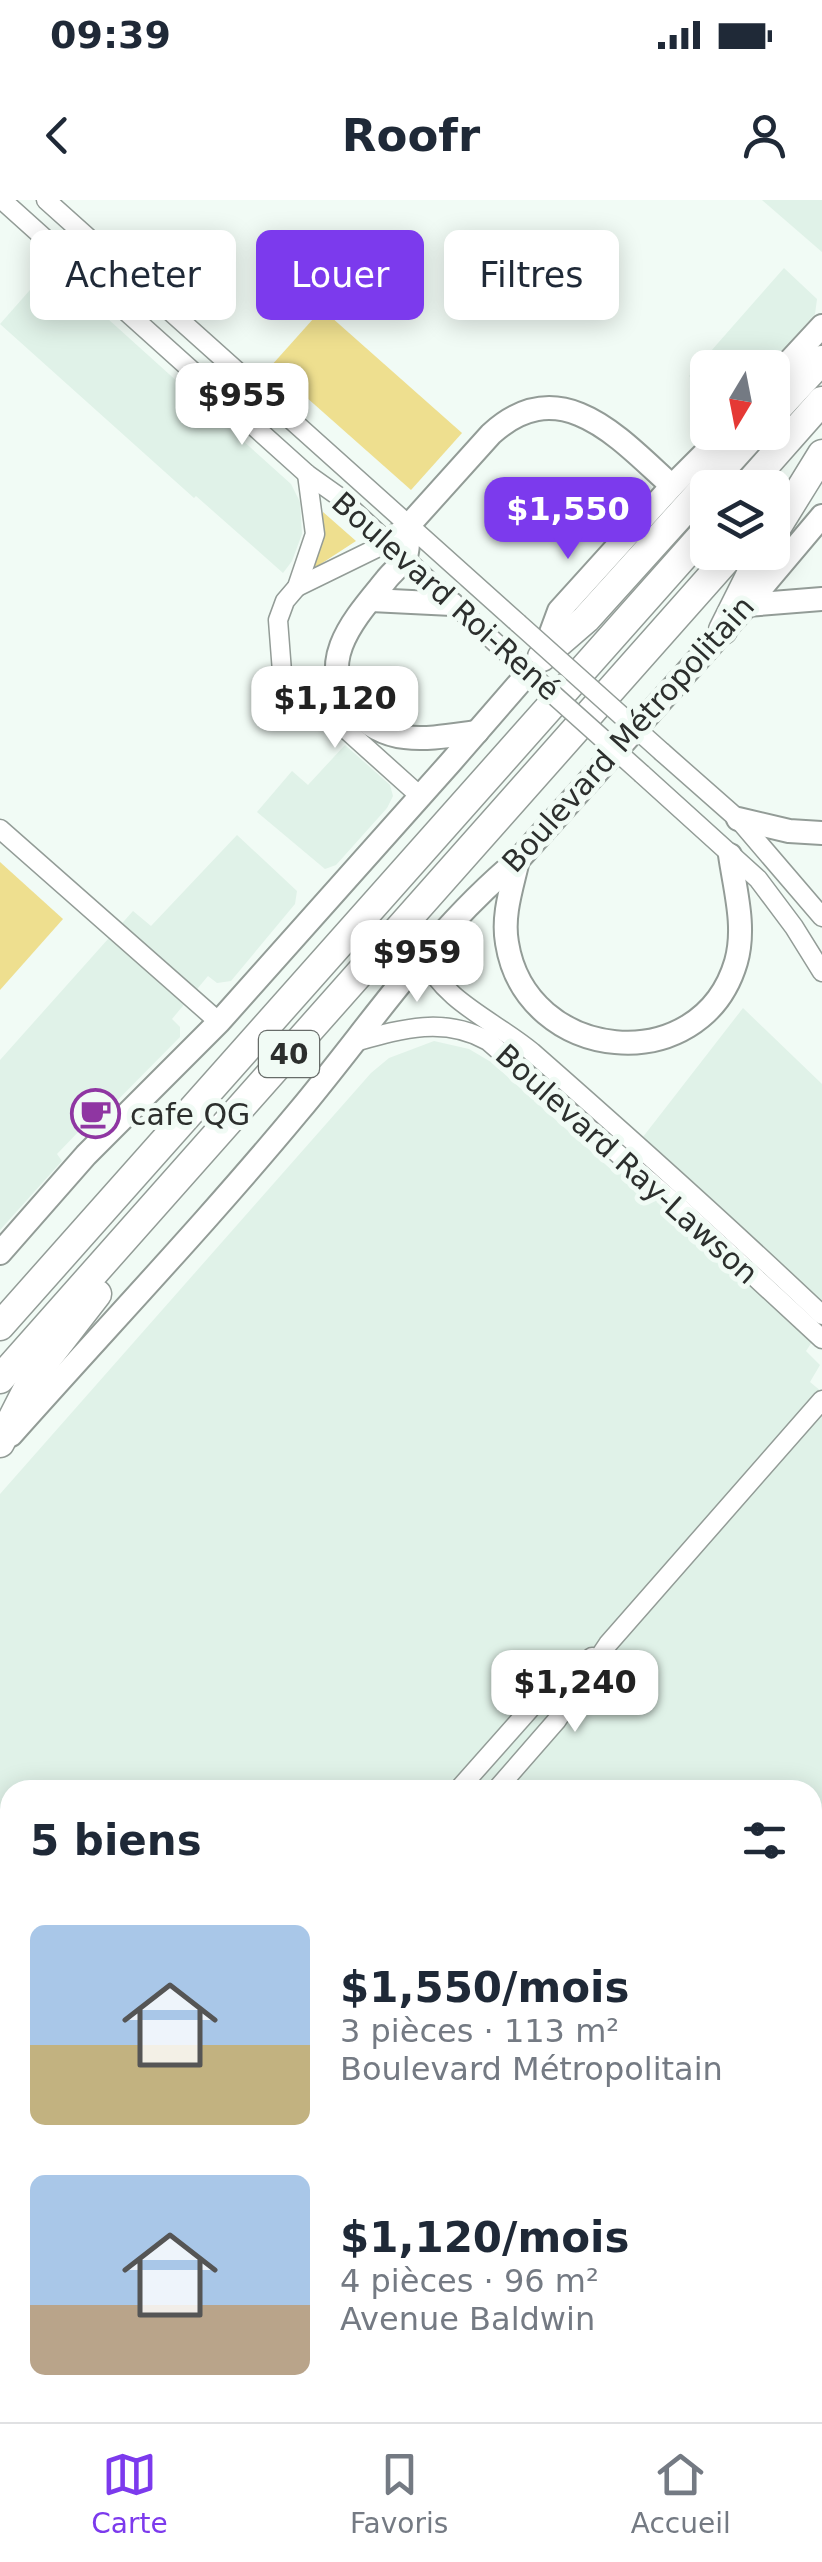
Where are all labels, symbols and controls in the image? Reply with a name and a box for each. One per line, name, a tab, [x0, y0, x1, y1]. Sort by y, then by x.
text: 09:39	[50, 13, 171, 57]
icon: back	[30, 108, 85, 163]
icon: person	[737, 108, 792, 163]
text: Roofr	[342, 109, 480, 162]
chip: Acheter	[30, 230, 236, 320]
chip: Louer	[256, 230, 424, 320]
chip: Filtres	[444, 230, 619, 320]
north arrow	[690, 350, 790, 450]
map controls	[690, 350, 790, 570]
pin: $955	[183, 363, 301, 448]
text: $955	[197, 376, 287, 414]
button: layers	[690, 470, 790, 570]
pin: $1,550	[487, 477, 649, 562]
street label: Boulevard Roi-René	[325, 485, 567, 707]
text: $1,550	[506, 490, 630, 528]
street label: Boulevard Métropolitain	[495, 589, 761, 879]
pin: $1,120	[254, 666, 416, 751]
text: $1,120	[273, 679, 397, 717]
pin: $959	[358, 920, 476, 1005]
text: $959	[372, 933, 462, 971]
road number: 40	[259, 1031, 319, 1077]
street label: Boulevard Ray-Lawson	[489, 1037, 765, 1291]
cafe icon: cafe QG	[69, 1088, 121, 1140]
place label: cafe QG	[130, 1097, 250, 1132]
pin: $1,240	[494, 1650, 656, 1735]
text: $1,240	[513, 1663, 637, 1701]
icon: filters	[737, 1813, 792, 1868]
text: 5 biens	[30, 1816, 202, 1865]
text: $1,550/mois	[340, 1963, 629, 2012]
icon: home	[110, 1965, 230, 2085]
text: 3 pièces · 113 m²	[340, 2012, 619, 2050]
text: Boulevard Métropolitain	[340, 2050, 723, 2088]
text: $1,120/mois	[340, 2213, 629, 2262]
icon: home	[110, 2215, 230, 2335]
text: 4 pièces · 96 m²	[340, 2262, 599, 2300]
text: Avenue Baldwin	[340, 2300, 595, 2338]
tab: Carte	[91, 2447, 168, 2540]
tab: Favoris	[350, 2447, 448, 2540]
tab: Accueil	[631, 2447, 731, 2540]

